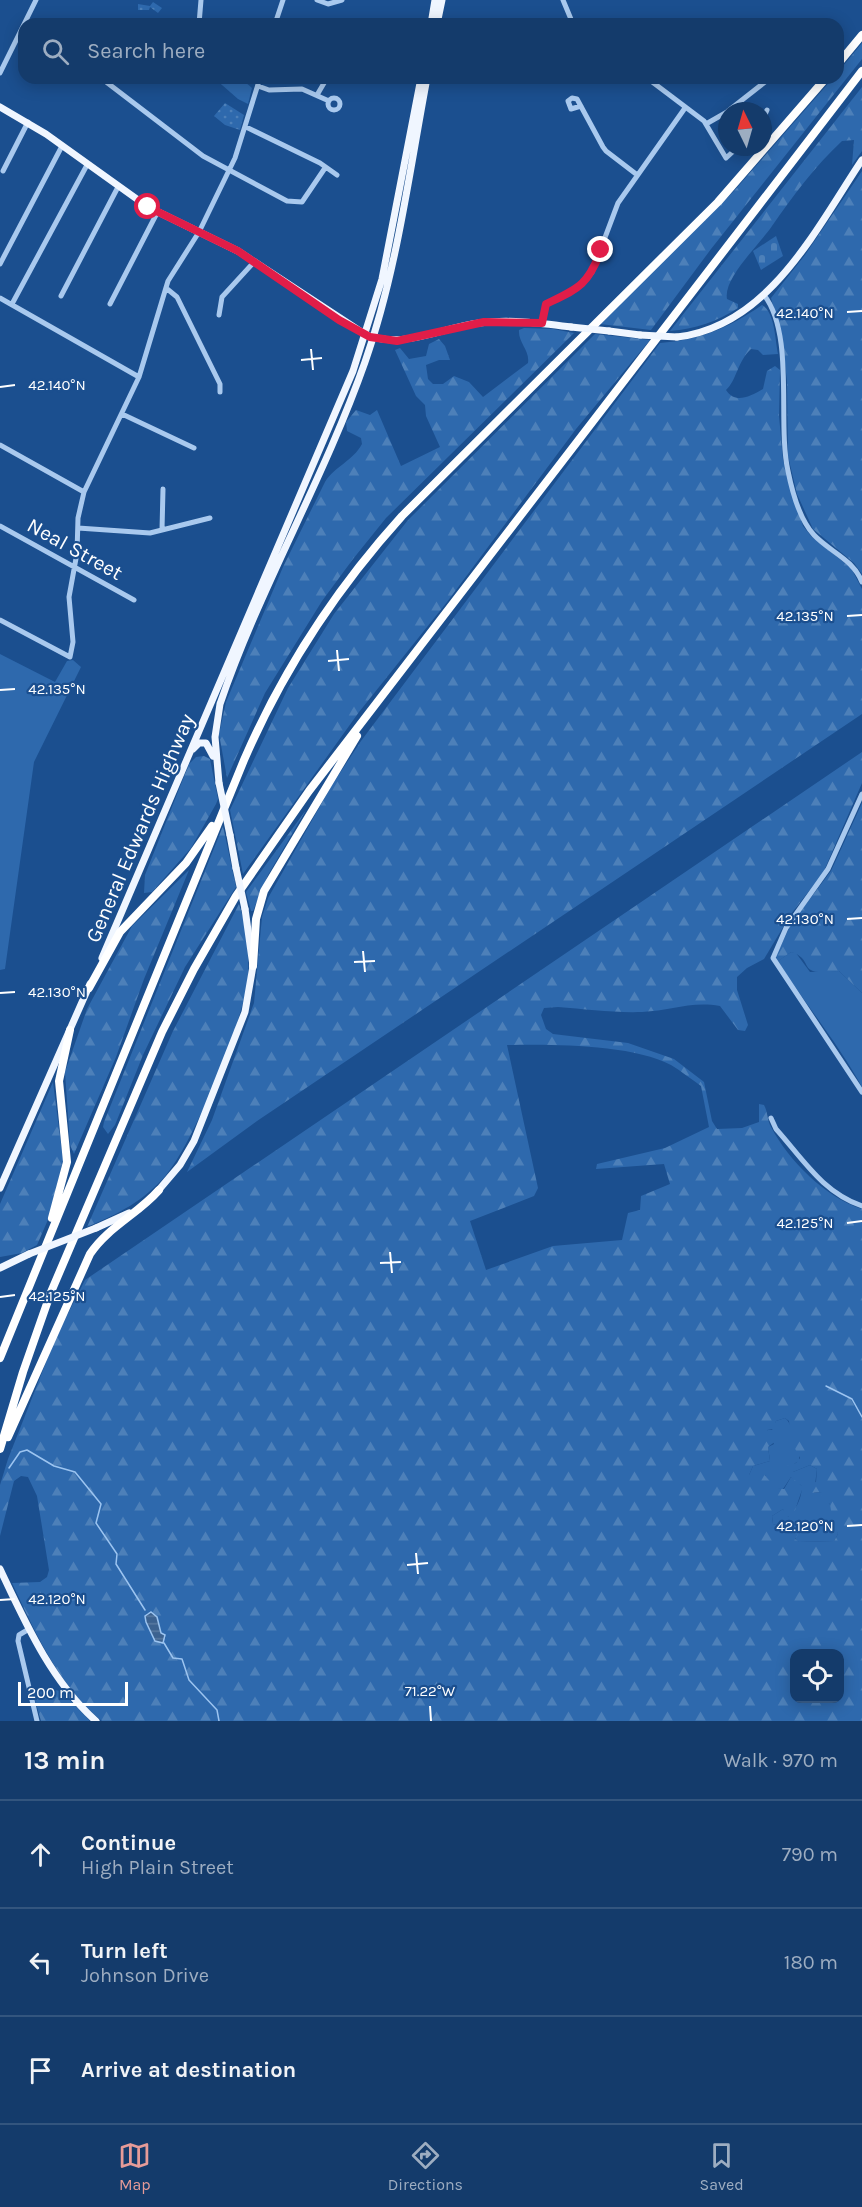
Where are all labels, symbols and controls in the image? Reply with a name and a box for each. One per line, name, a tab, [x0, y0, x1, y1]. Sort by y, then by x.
search box	[18, 18, 844, 84]
icon: search	[39, 35, 72, 68]
text: Search here	[87, 38, 205, 64]
north arrow	[718, 102, 772, 156]
route start	[134, 193, 160, 219]
route end	[587, 236, 613, 262]
text: 42.140°N	[776, 304, 834, 322]
text: 42.140°N	[28, 376, 86, 394]
street label: Neal Street	[23, 513, 127, 585]
text: 42.135°N	[776, 607, 834, 625]
text: 42.135°N	[28, 680, 86, 698]
street label: General Edwards Highway	[81, 710, 199, 946]
text: 42.130°N	[776, 910, 834, 928]
text: 42.130°N	[28, 983, 86, 1001]
text: 42.125°N	[776, 1214, 834, 1232]
text: 42.125°N	[28, 1287, 86, 1305]
text: 42.120°N	[776, 1517, 834, 1535]
text: 42.120°N	[28, 1590, 86, 1608]
map controls	[790, 1649, 844, 1703]
button: locate	[790, 1649, 844, 1703]
scale bar	[18, 1679, 128, 1706]
text: 71.22°W	[405, 1682, 456, 1700]
text: 200 m	[27, 1683, 74, 1702]
text: 13 min	[24, 1745, 105, 1776]
text: Walk · 970 m	[723, 1749, 838, 1772]
text: Continue	[81, 1830, 176, 1856]
icon: ahead	[24, 1838, 57, 1871]
text: 790 m	[782, 1843, 838, 1866]
text: High Plain Street	[81, 1856, 234, 1879]
text: Turn left	[81, 1938, 168, 1964]
icon: left	[24, 1946, 57, 1979]
text: 180 m	[784, 1951, 838, 1974]
text: Johnson Drive	[81, 1964, 209, 1987]
icon: arrive	[24, 2054, 57, 2087]
text: Arrive at destination	[81, 2057, 296, 2083]
tab: Map	[118, 2139, 151, 2194]
tab: Directions	[388, 2139, 463, 2194]
tab: Saved	[700, 2139, 744, 2194]

